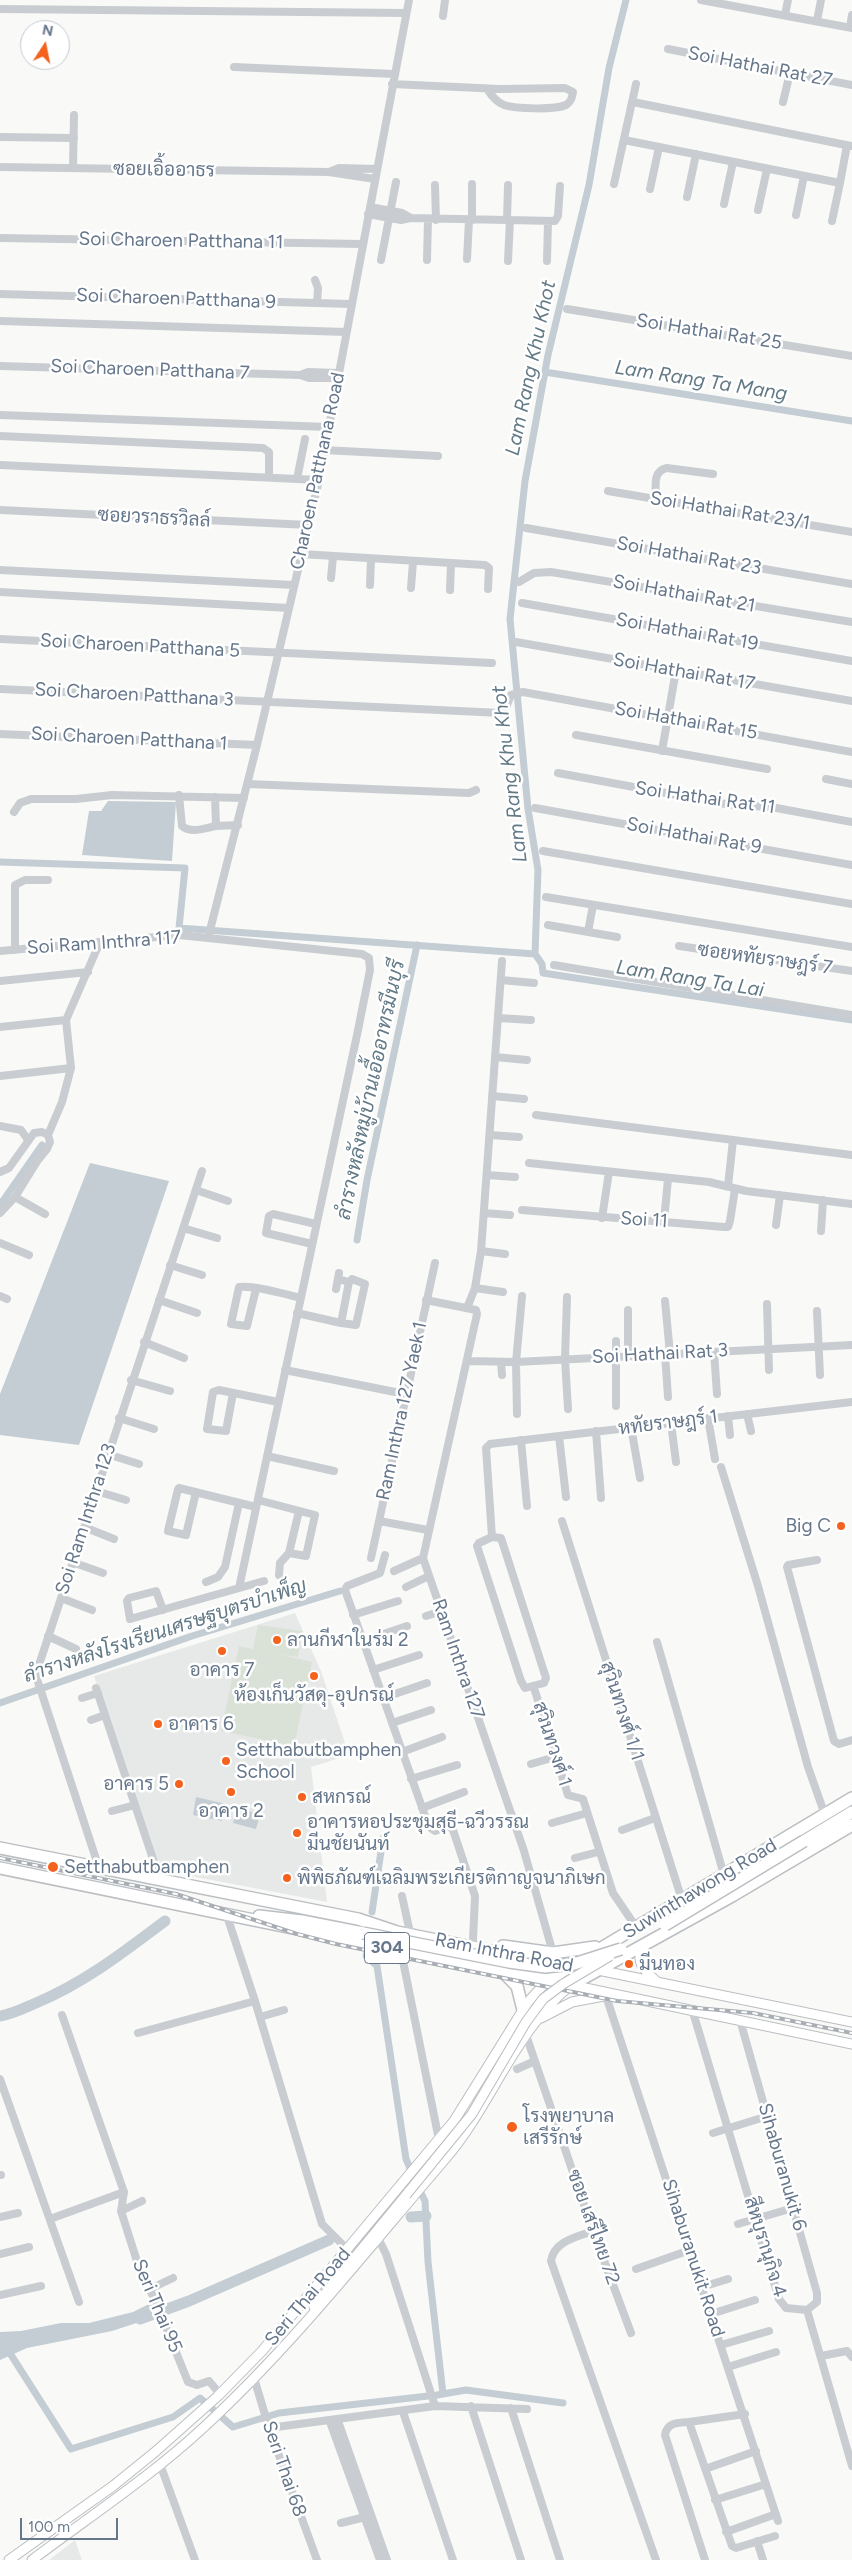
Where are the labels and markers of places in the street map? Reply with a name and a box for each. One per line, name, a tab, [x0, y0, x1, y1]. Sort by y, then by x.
place label: Big C	[785, 1515, 831, 1537]
marker: Big C	[835, 1520, 847, 1532]
place label: ลานกีฬาในร่ม 2	[287, 1629, 409, 1651]
marker: ลานกีฬาในร่ม 2	[271, 1634, 283, 1646]
marker: อาคาร 7	[216, 1645, 228, 1657]
place label: อาคาร 7	[189, 1659, 255, 1681]
marker: ห้องเก็นวัสดุ-อุปกรณ์	[308, 1670, 320, 1682]
place label: ห้องเก็นวัสดุ-อุปกรณ์	[234, 1684, 394, 1706]
place label: อาคาร 6	[168, 1713, 234, 1735]
marker: อาคาร 6	[152, 1718, 164, 1730]
place label: Setthabutbamphen School	[236, 1739, 401, 1783]
marker: Setthabutbamphen School	[220, 1755, 232, 1767]
place label: อาคาร 5	[103, 1773, 169, 1795]
marker: อาคาร 5	[173, 1778, 185, 1790]
marker: อาคาร 2	[225, 1786, 237, 1798]
place label: สหกรณ์	[312, 1786, 371, 1808]
marker: สหกรณ์	[296, 1791, 308, 1803]
place label: อาคาร 2	[198, 1800, 264, 1822]
place label: อาคารหอประชุมสุธี-ฉวีวรรณ มีนชัยนันท์	[307, 1811, 529, 1855]
marker: อาคารหอประชุมสุธี-ฉวีวรรณ มีนชัยนันท์	[291, 1827, 303, 1839]
place label: Setthabutbamphen	[64, 1856, 229, 1878]
marker: Setthabutbamphen	[46, 1860, 60, 1874]
place label: พิพิธภัณฑ์เฉลิมพระเกียรติกาญจนาภิเษก	[297, 1867, 606, 1889]
marker: พิพิธภัณฑ์เฉลิมพระเกียรติกาญจนาภิเษก	[281, 1872, 293, 1884]
place label: มีนทอง	[639, 1953, 695, 1975]
marker: มีนทอง	[623, 1958, 635, 1970]
place label: โรงพยาบาล เสรีรักษ์	[523, 2105, 614, 2149]
marker: โรงพยาบาล เสรีรักษ์	[505, 2120, 519, 2134]

